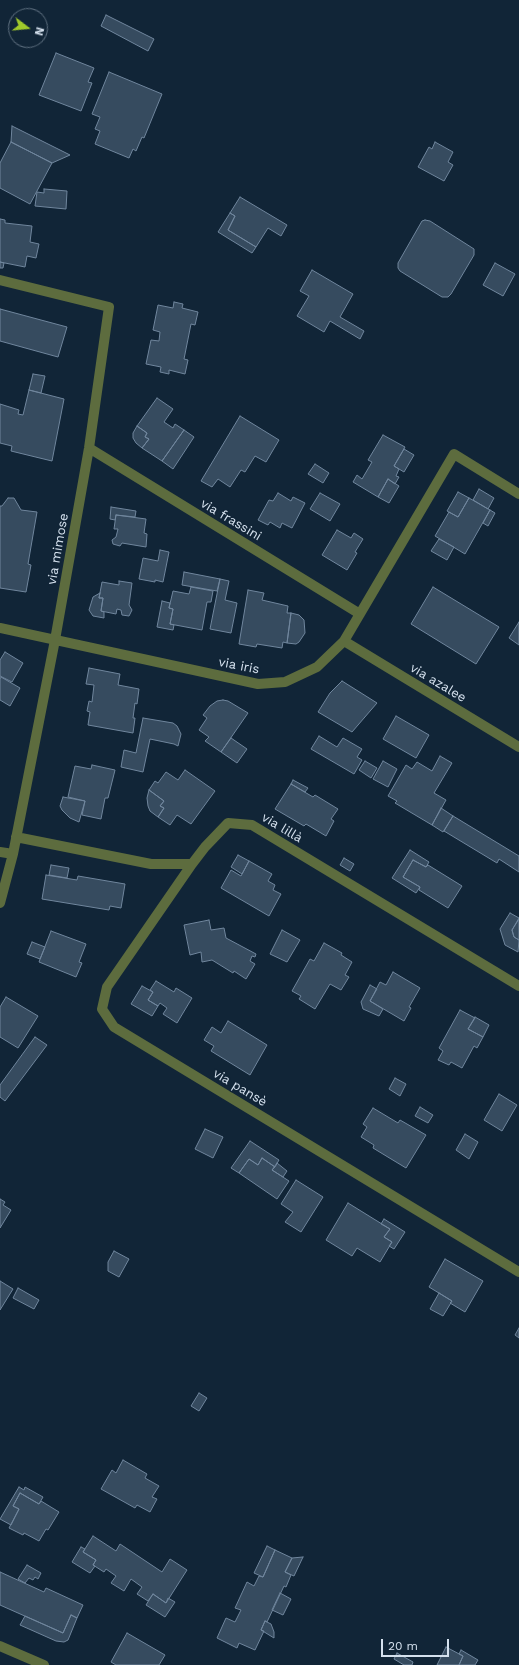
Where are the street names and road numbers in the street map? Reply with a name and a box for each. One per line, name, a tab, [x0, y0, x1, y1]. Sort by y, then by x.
street label: via frassini	[198, 496, 264, 544]
street label: via mimose	[44, 512, 72, 586]
street label: via iris	[217, 654, 261, 678]
street label: via azalee	[407, 660, 469, 706]
street label: via lillà	[259, 810, 305, 846]
street label: via pansè	[210, 1066, 270, 1110]

